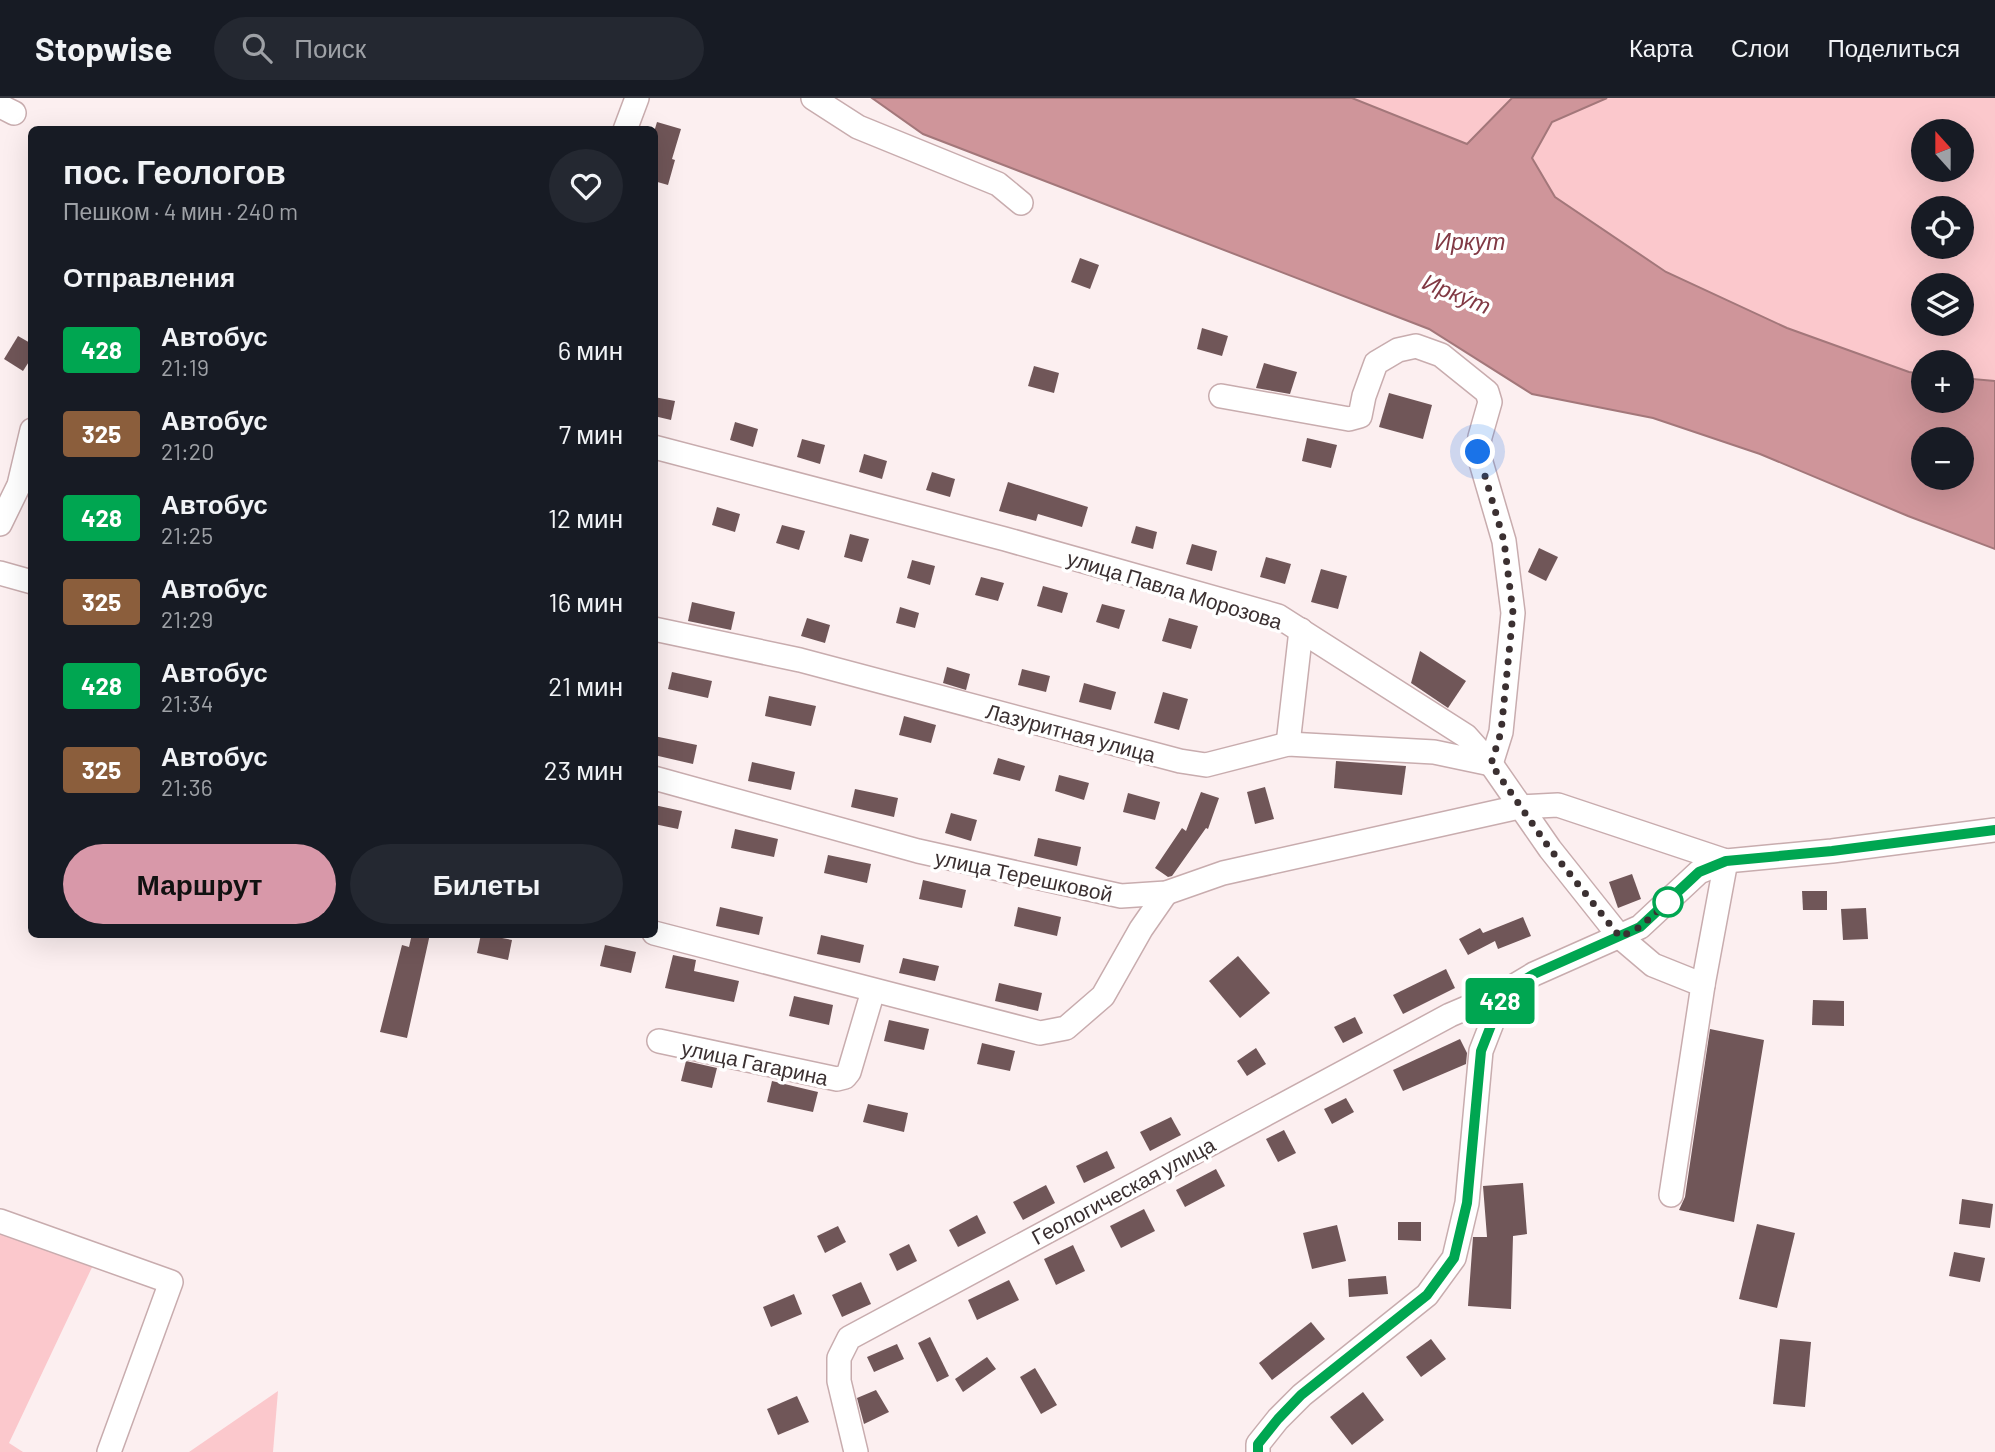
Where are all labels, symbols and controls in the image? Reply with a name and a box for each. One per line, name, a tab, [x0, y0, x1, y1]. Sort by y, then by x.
search box	[214, 17, 704, 80]
text: Stopwise	[35, 28, 172, 68]
icon: search	[238, 29, 276, 67]
text: Поиск	[294, 32, 366, 63]
text: Карта	[1629, 33, 1693, 62]
text: Слои	[1731, 33, 1789, 62]
text: Поделиться	[1827, 33, 1960, 62]
north arrow	[1911, 119, 1974, 182]
map controls	[1911, 119, 1974, 490]
button: heart	[549, 149, 623, 223]
text: пос. Геологов	[63, 151, 286, 191]
button: locate	[1911, 196, 1974, 259]
text: Пешком · 4 мин · 240 m	[63, 197, 298, 225]
water label: Иркут	[1435, 227, 1505, 255]
text: Отправления	[63, 261, 235, 292]
water label: Ирку́т	[1419, 267, 1495, 319]
button: layers	[1911, 273, 1974, 336]
text: Автобус	[161, 320, 268, 351]
text: 6 мин	[558, 334, 623, 365]
text: 428	[81, 335, 122, 364]
button: +	[1911, 350, 1974, 413]
text: 21:19	[161, 353, 209, 381]
text: Автобус	[161, 404, 268, 435]
text: 7 мин	[559, 418, 623, 449]
text: 325	[82, 419, 121, 448]
button: −	[1911, 427, 1974, 490]
your location	[1460, 434, 1495, 469]
text: 21:20	[161, 437, 214, 465]
text: Автобус	[161, 488, 268, 519]
text: 12 мин	[548, 502, 623, 533]
text: 428	[81, 503, 122, 532]
text: 21:25	[161, 521, 213, 549]
street label: улица Павла Морозова	[1064, 544, 1286, 634]
text: Автобус	[161, 572, 268, 603]
text: 16 мин	[549, 586, 623, 617]
text: 325	[82, 587, 121, 616]
text: 21:29	[161, 605, 213, 633]
text: Автобус	[161, 656, 268, 687]
text: 21 мин	[548, 670, 623, 701]
text: 428	[81, 671, 122, 700]
text: 21:34	[161, 689, 213, 717]
street label: Лазуритная улица	[983, 697, 1159, 767]
text: Автобус	[161, 740, 268, 771]
text: 23 мин	[544, 754, 623, 785]
text: 325	[82, 755, 121, 784]
text: 21:36	[161, 773, 213, 801]
button: Маршрут	[63, 844, 336, 924]
button: Билеты	[350, 844, 623, 924]
street label: улица Терешковой	[933, 844, 1115, 906]
unlabelled marker	[1653, 887, 1683, 917]
line badge: 428	[1460, 978, 1540, 1024]
text: 428	[1480, 986, 1520, 1015]
street label: улица Гагарина	[679, 1034, 831, 1090]
street label: Геологическая улица	[1027, 1131, 1219, 1249]

